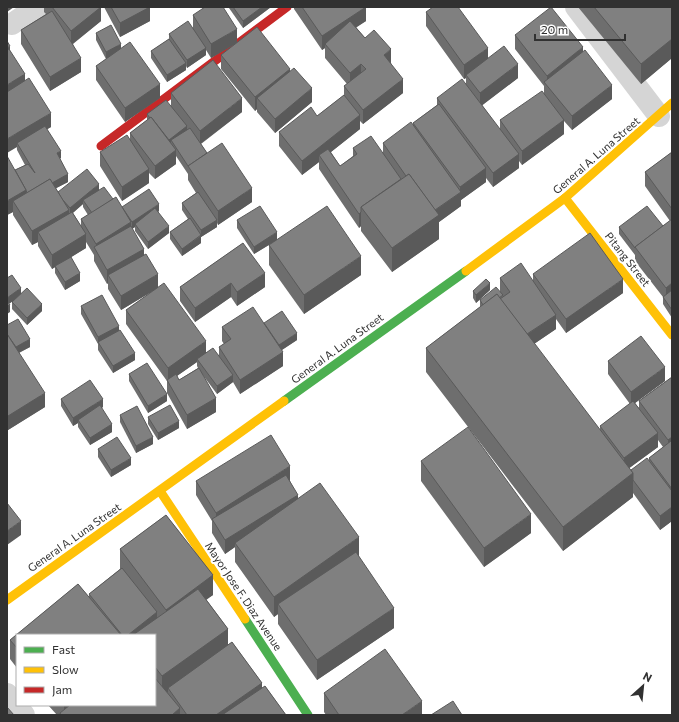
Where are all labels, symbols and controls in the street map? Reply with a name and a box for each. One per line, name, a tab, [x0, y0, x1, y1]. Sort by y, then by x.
scale bar	[535, 16, 625, 42]
text: 20 m	[541, 22, 568, 36]
street label: General A. Luna Street	[550, 113, 642, 196]
street label: Pitang Street	[603, 229, 654, 289]
street label: General A. Luna Street	[288, 310, 386, 386]
street label: General A. Luna Street	[25, 500, 124, 574]
street label: Mayor Jose F. Diaz Avenue	[202, 539, 285, 653]
legend	[16, 634, 156, 706]
text: Fast	[52, 642, 75, 656]
text: Slow	[52, 662, 79, 676]
north arrow	[623, 666, 663, 706]
text: N	[641, 669, 654, 684]
text: Jam	[52, 682, 72, 697]

